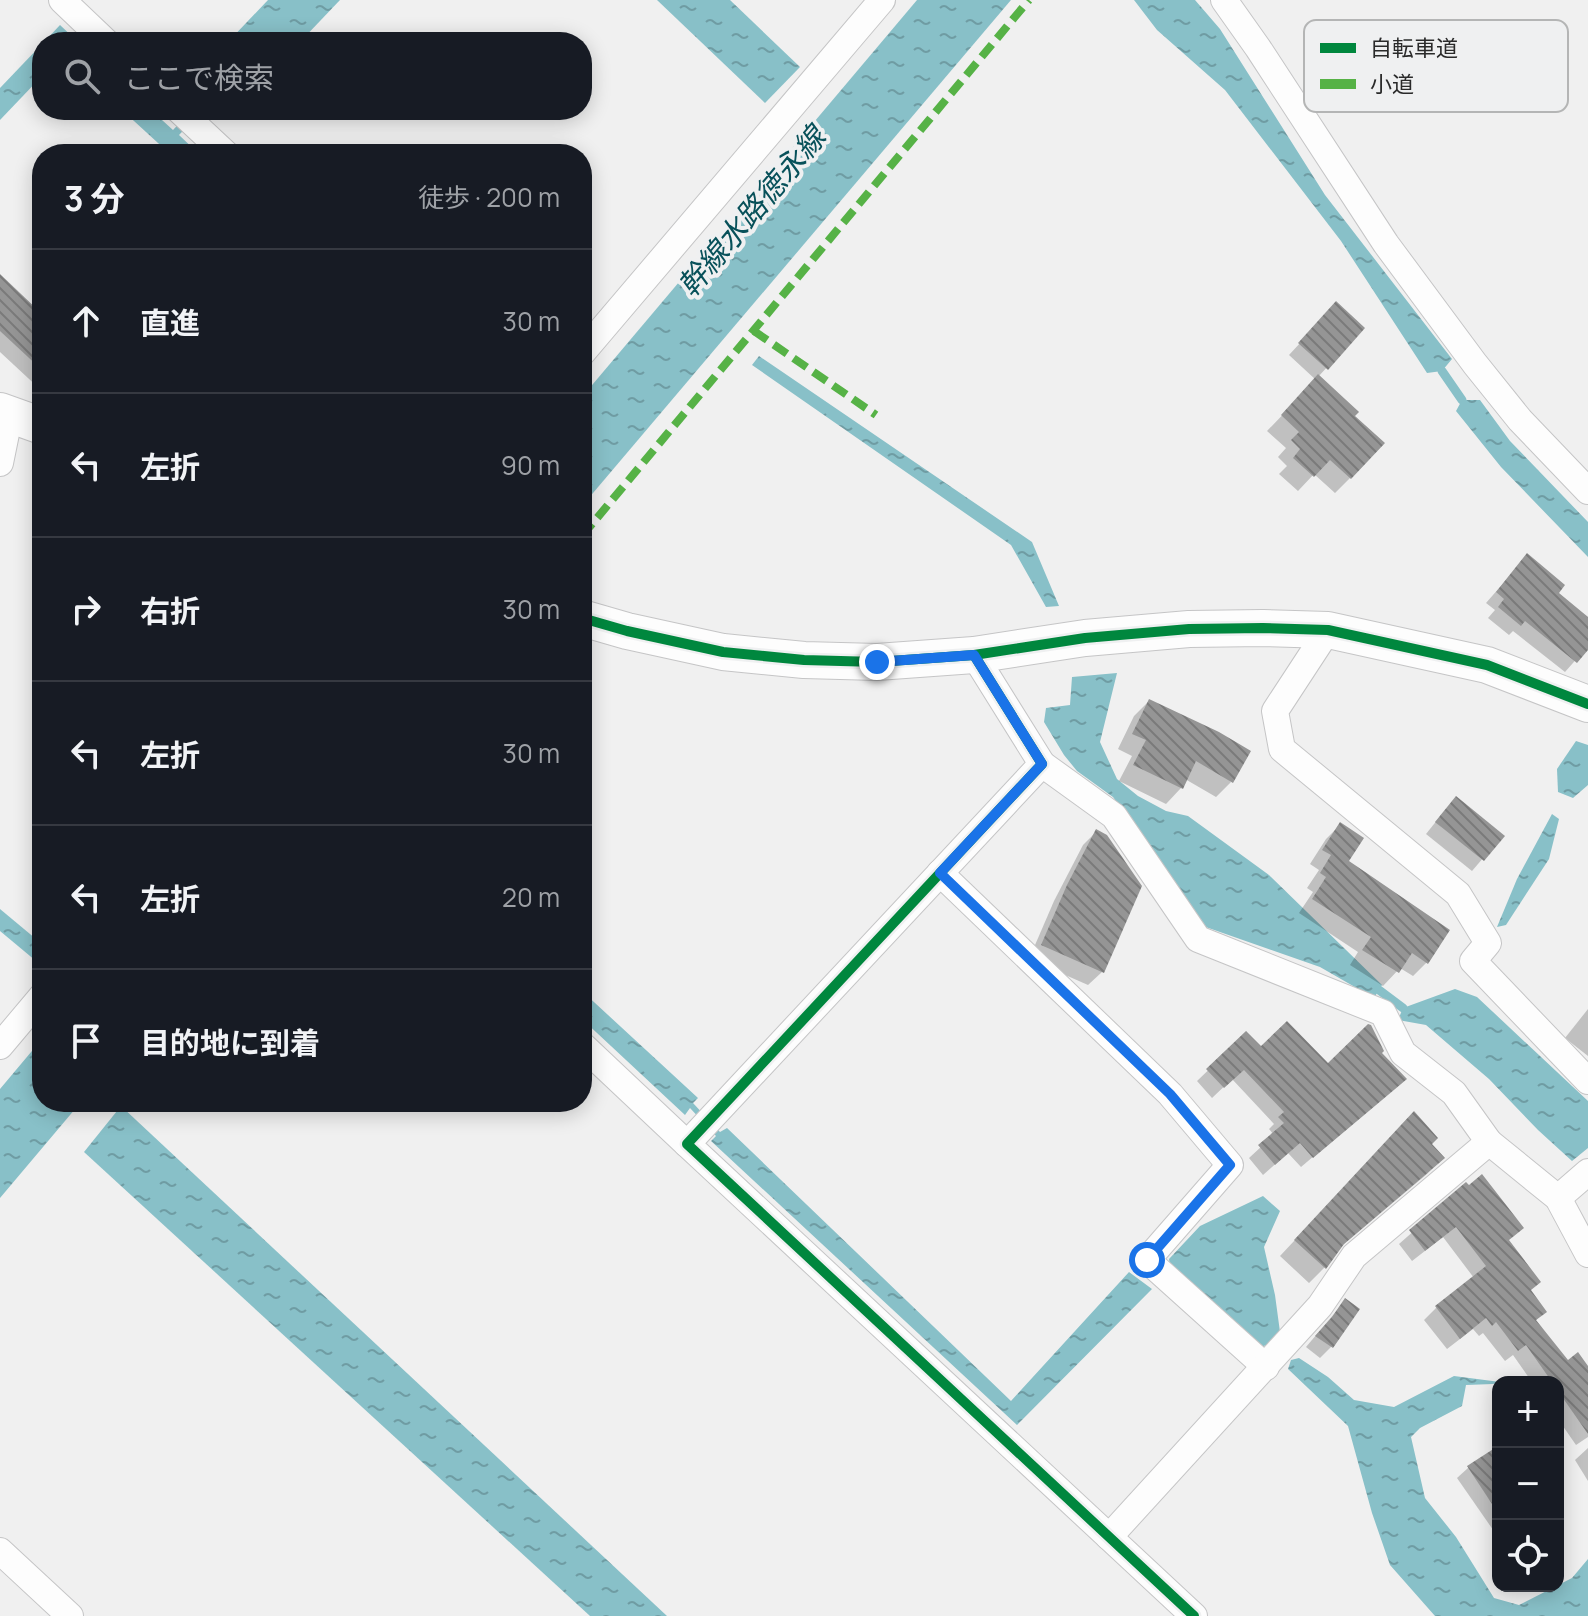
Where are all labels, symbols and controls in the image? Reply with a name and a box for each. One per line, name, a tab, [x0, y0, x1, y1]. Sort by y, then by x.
legend	[1304, 20, 1568, 112]
search box	[32, 32, 592, 120]
text: 自転車道	[1370, 33, 1458, 63]
icon: search	[60, 54, 104, 98]
text: ここで検索	[124, 57, 274, 98]
text: 小道	[1370, 69, 1414, 99]
water label: 幹線水路徳永線	[668, 114, 837, 305]
text: 3 分	[64, 175, 125, 221]
text: 徒歩 · 200 m	[418, 179, 560, 215]
icon: ahead	[64, 299, 108, 343]
text: 直進	[140, 302, 200, 343]
text: 30 m	[503, 303, 560, 339]
icon: left	[64, 443, 108, 487]
text: 左折	[140, 446, 200, 487]
text: 90 m	[501, 447, 560, 483]
icon: right	[64, 587, 108, 631]
text: 右折	[140, 590, 200, 631]
text: 30 m	[503, 591, 560, 627]
route end	[859, 644, 895, 680]
icon: left	[64, 731, 108, 775]
text: 左折	[140, 734, 200, 775]
text: 30 m	[503, 735, 560, 771]
icon: left	[64, 875, 108, 919]
text: 左折	[140, 878, 200, 919]
text: 20 m	[502, 879, 560, 915]
icon: arrive	[64, 1019, 108, 1063]
text: 目的地に到着	[140, 1022, 320, 1063]
route start	[1129, 1242, 1165, 1278]
map controls	[1492, 1376, 1564, 1592]
button: +	[1492, 1376, 1564, 1448]
button: −	[1492, 1448, 1564, 1520]
button: locate	[1492, 1520, 1564, 1592]

